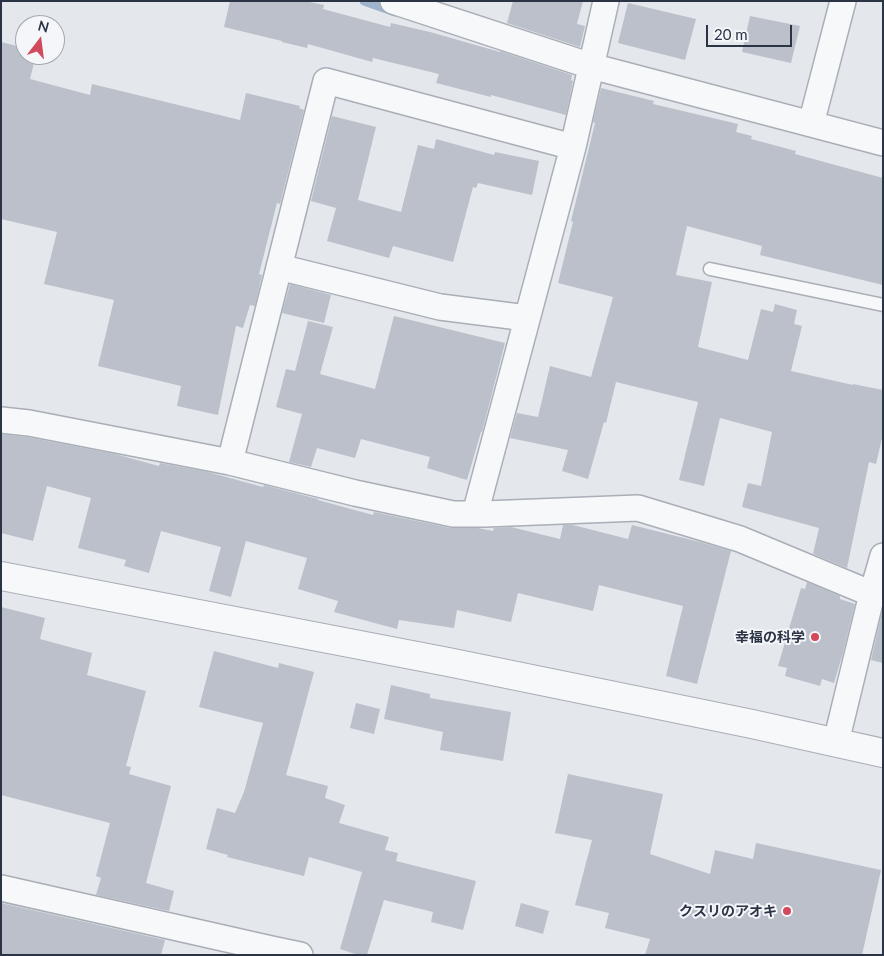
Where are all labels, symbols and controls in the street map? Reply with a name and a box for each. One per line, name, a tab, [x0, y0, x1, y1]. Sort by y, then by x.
north arrow	[15, 15, 65, 65]
scale bar	[709, 15, 795, 47]
text: N	[36, 16, 51, 36]
text: 20 m	[714, 25, 748, 43]
place label: 幸福の科学	[735, 629, 805, 645]
marker: 幸福の科学	[809, 631, 821, 643]
place label: クスリのアオキ	[679, 903, 777, 919]
marker: クスリのアオキ	[781, 905, 793, 917]

